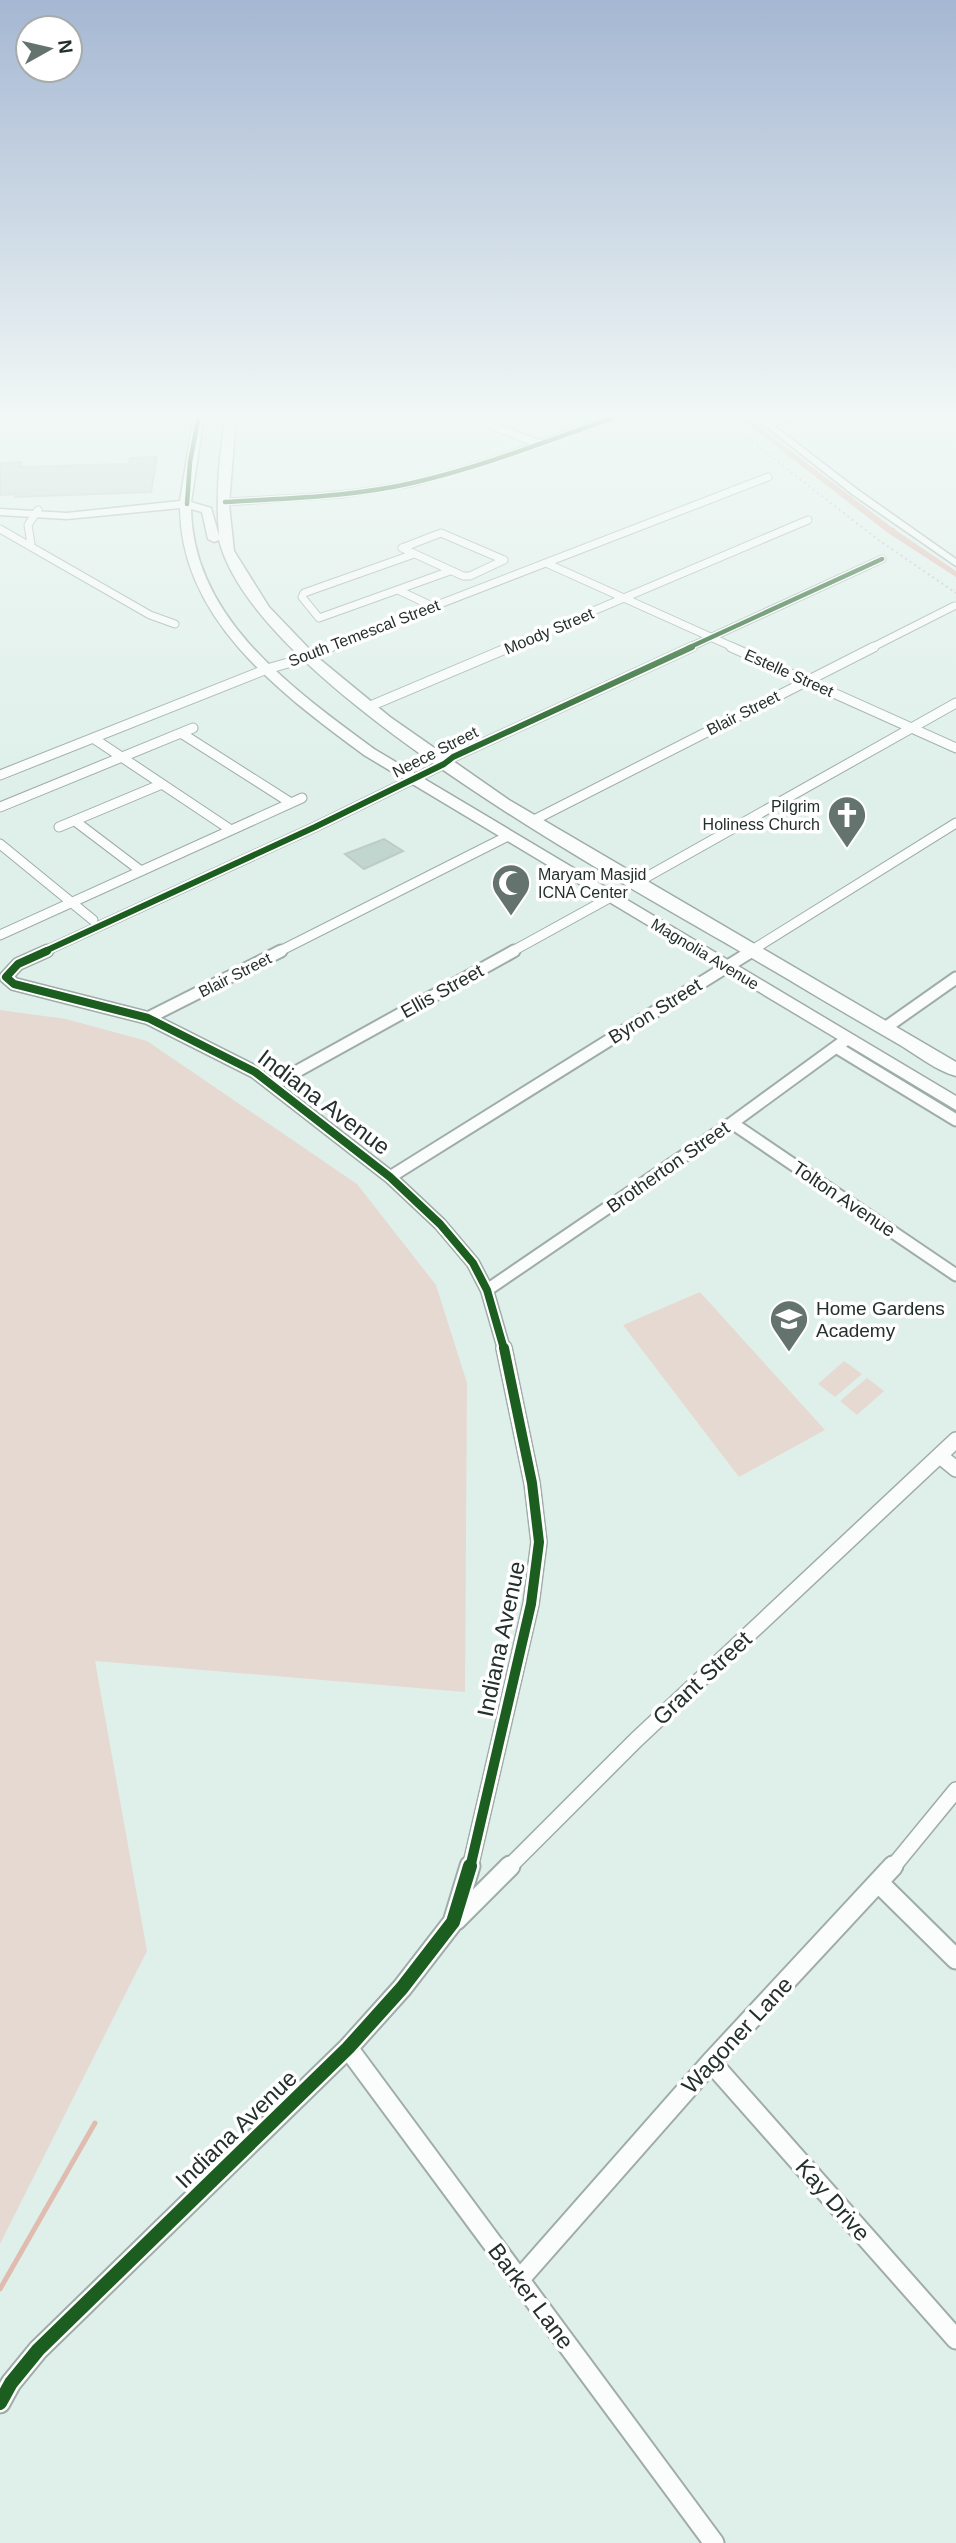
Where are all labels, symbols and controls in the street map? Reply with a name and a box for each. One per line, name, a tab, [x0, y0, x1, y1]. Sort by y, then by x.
north arrow	[14, 14, 84, 84]
text: N	[54, 38, 77, 55]
street label: South Temescal Street	[286, 596, 443, 670]
street label: Moody Street	[502, 604, 597, 657]
street label: Estelle Street	[742, 646, 836, 700]
street label: Blair Street	[704, 687, 783, 739]
street label: Neece Street	[390, 723, 481, 781]
church icon: Pilgrim Holiness Church	[826, 794, 868, 849]
place label: Pilgrim Holiness Church	[703, 798, 820, 833]
mosque icon: Maryam Masjid ICNA Center	[490, 862, 532, 917]
place label: Maryam Masjid ICNA Center	[538, 866, 646, 901]
street label: Magnolia Avenue	[648, 915, 762, 993]
street label: Blair Street	[196, 949, 275, 1001]
street label: Ellis Street	[397, 959, 487, 1022]
street label: Byron Street	[605, 974, 706, 1048]
street label: Indiana Avenue	[253, 1044, 395, 1160]
street label: Brotherton Street	[603, 1116, 734, 1217]
street label: Tolton Avenue	[789, 1157, 899, 1241]
school or university icon: Home Gardens Academy	[768, 1298, 810, 1353]
place label: Home Gardens Academy	[816, 1298, 945, 1341]
street label: Indiana Avenue	[472, 1559, 530, 1719]
street label: Grant Street	[647, 1625, 757, 1730]
street label: Wagoner Lane	[676, 1971, 798, 2099]
street label: Indiana Avenue	[170, 2065, 302, 2193]
street label: Kay Drive	[790, 2154, 876, 2246]
street label: Barker Lane	[483, 2238, 579, 2354]

